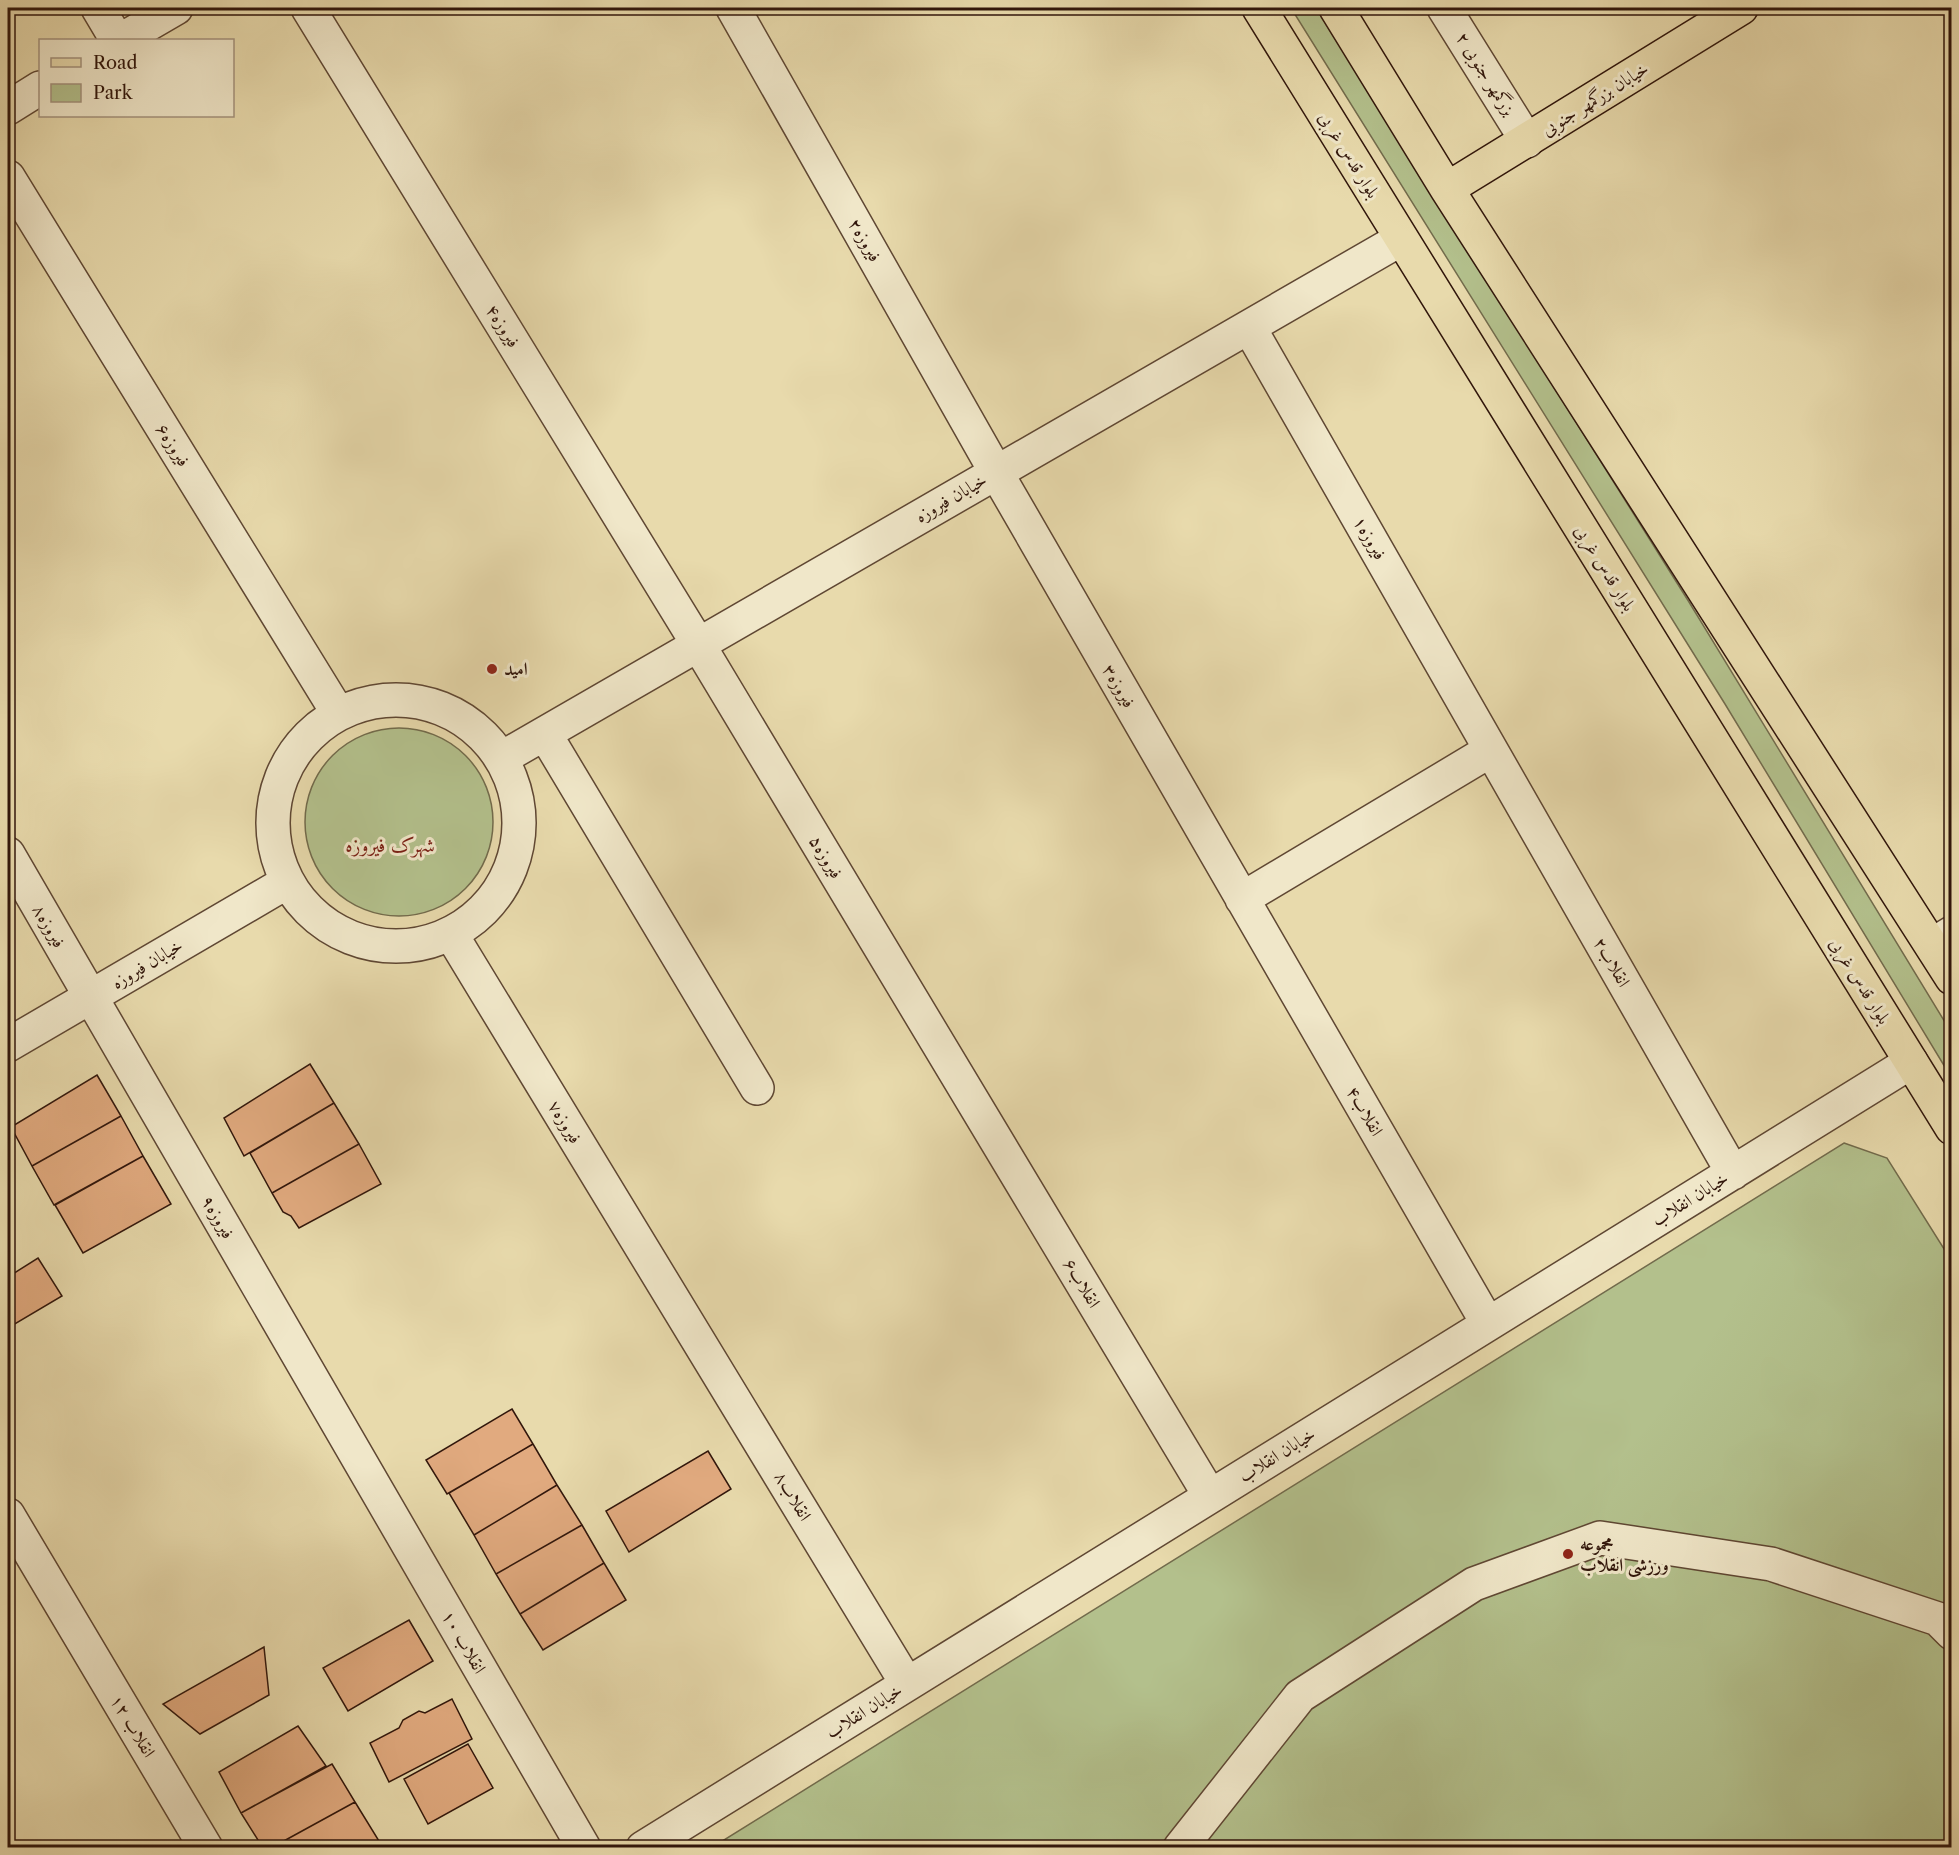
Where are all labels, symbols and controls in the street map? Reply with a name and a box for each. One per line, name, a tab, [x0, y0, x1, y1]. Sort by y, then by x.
street label: بزرگمهر جنوبی ۲	[1450, 28, 1520, 121]
legend	[39, 39, 234, 117]
text: Road	[93, 52, 138, 74]
street label: خیابان بزرگمهر جنوبی	[1537, 57, 1654, 142]
text: Park	[93, 82, 134, 104]
street label: بلوار قدس غربی	[1312, 108, 1384, 203]
street label: فیروزه۲	[844, 214, 886, 266]
street label: فیروزه۴	[481, 300, 525, 352]
street label: فیروزه۶	[151, 419, 195, 471]
street label: خیابان فیروزه	[911, 469, 991, 527]
street label: فیروزه۱	[1349, 512, 1391, 564]
street label: بلوار قدس غربی	[1568, 521, 1640, 616]
place label: امید	[504, 658, 528, 680]
street label: فیروزه۳	[1098, 660, 1140, 712]
marker: امید	[485, 662, 499, 676]
street label: فیروزه۵	[805, 831, 847, 883]
district label: شهرک فیروزه	[345, 833, 435, 858]
street label: فیروزه۸	[28, 900, 70, 952]
street label: انقلاب۲	[1589, 933, 1635, 991]
street label: خیابان فیروزه	[107, 934, 187, 994]
street label: بلوار قدس غربی	[1823, 934, 1895, 1029]
street label: انقلاب۴	[1342, 1082, 1388, 1140]
street label: فیروزه۷	[544, 1096, 586, 1148]
street label: خیابان انقلاب	[1648, 1167, 1732, 1231]
street label: فیروزه۹	[197, 1191, 239, 1243]
street label: انقلاب۶	[1059, 1254, 1105, 1312]
street label: خیابان انقلاب	[1235, 1423, 1319, 1487]
street label: انقلاب۸	[770, 1467, 816, 1525]
place label: مجموعه ورزشی انقلاب	[1580, 1533, 1669, 1578]
marker: مجموعه ورزشی انقلاب	[1561, 1547, 1575, 1561]
street label: انقلاب ۱۰	[437, 1607, 491, 1677]
street label: خیابان انقلاب	[822, 1679, 906, 1743]
street label: انقلاب ۱۲	[106, 1691, 160, 1761]

